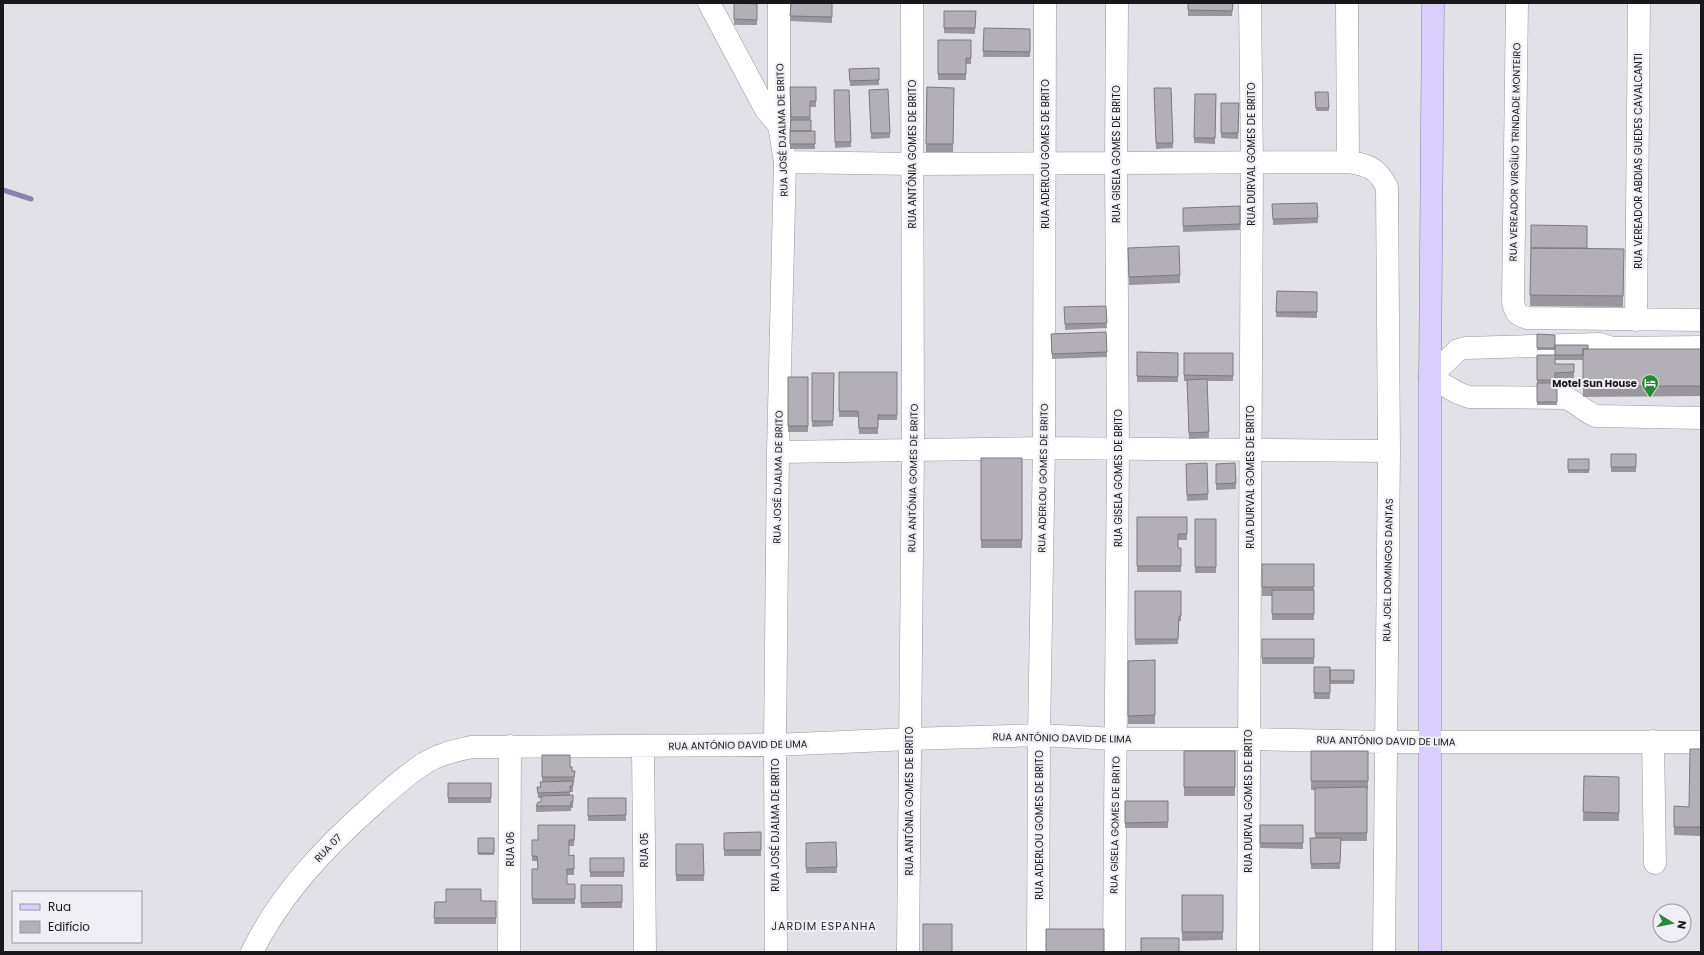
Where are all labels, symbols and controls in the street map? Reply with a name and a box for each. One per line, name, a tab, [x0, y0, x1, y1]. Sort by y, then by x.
street label: RUA VEREADOR VIRGÍLIO TRINDADE MONTEIRO	[1506, 42, 1524, 261]
street label: RUA VEREADOR ABDIAS GUEDES CAVALCANTI	[1631, 53, 1646, 269]
street label: RUA JOSÉ DJALMA DE BRITO	[772, 63, 792, 197]
street label: RUA ANTÓNIA GOMES DE BRITO	[905, 79, 920, 228]
street label: RUA ADERLOU GOMES DE BRITO	[1038, 79, 1053, 229]
street label: RUA DURVAL GOMES DE BRITO	[1244, 82, 1259, 226]
street label: RUA GISELA GOMES DE BRITO	[1109, 85, 1124, 223]
hotel icon: Motel Sun House	[1640, 373, 1660, 398]
place label: Motel Sun House	[1552, 376, 1637, 391]
street label: RUA ANTÓNIA GOMES DE BRITO	[904, 403, 922, 553]
street label: RUA ADERLOU GOMES DE BRITO	[1034, 403, 1052, 553]
street label: RUA DURVAL GOMES DE BRITO	[1243, 405, 1258, 549]
street label: RUA GISELA GOMES DE BRITO	[1111, 409, 1126, 547]
street label: RUA JOSÉ DJALMA DE BRITO	[769, 410, 787, 544]
street label: RUA JOEL DOMINGOS DANTAS	[1379, 498, 1397, 642]
street label: RUA ANTÓNIA GOMES DE BRITO	[902, 726, 917, 875]
street label: RUA ANTÓNIO DAVID DE LIMA	[992, 729, 1132, 747]
street label: RUA DURVAL GOMES DE BRITO	[1241, 729, 1256, 873]
street label: RUA ANTÓNIO DAVID DE LIMA	[1316, 732, 1456, 750]
street label: RUA ANTÓNIO DAVID DE LIMA	[668, 736, 808, 754]
street label: RUA ADERLOU GOMES DE BRITO	[1032, 750, 1047, 900]
street label: RUA GISELA GOMES DE BRITO	[1106, 756, 1124, 894]
street label: RUA JOSÉ DJALMA DE BRITO	[768, 758, 783, 892]
street label: RUA 07	[311, 830, 345, 866]
street label: RUA 06	[503, 832, 518, 866]
street label: RUA 05	[637, 833, 652, 867]
legend	[12, 891, 142, 943]
text: Rua	[48, 898, 71, 915]
north arrow	[1652, 903, 1692, 943]
text: Edifício	[48, 918, 90, 935]
district label: JARDIM ESPANHA	[771, 918, 877, 934]
text: N	[1673, 919, 1690, 930]

